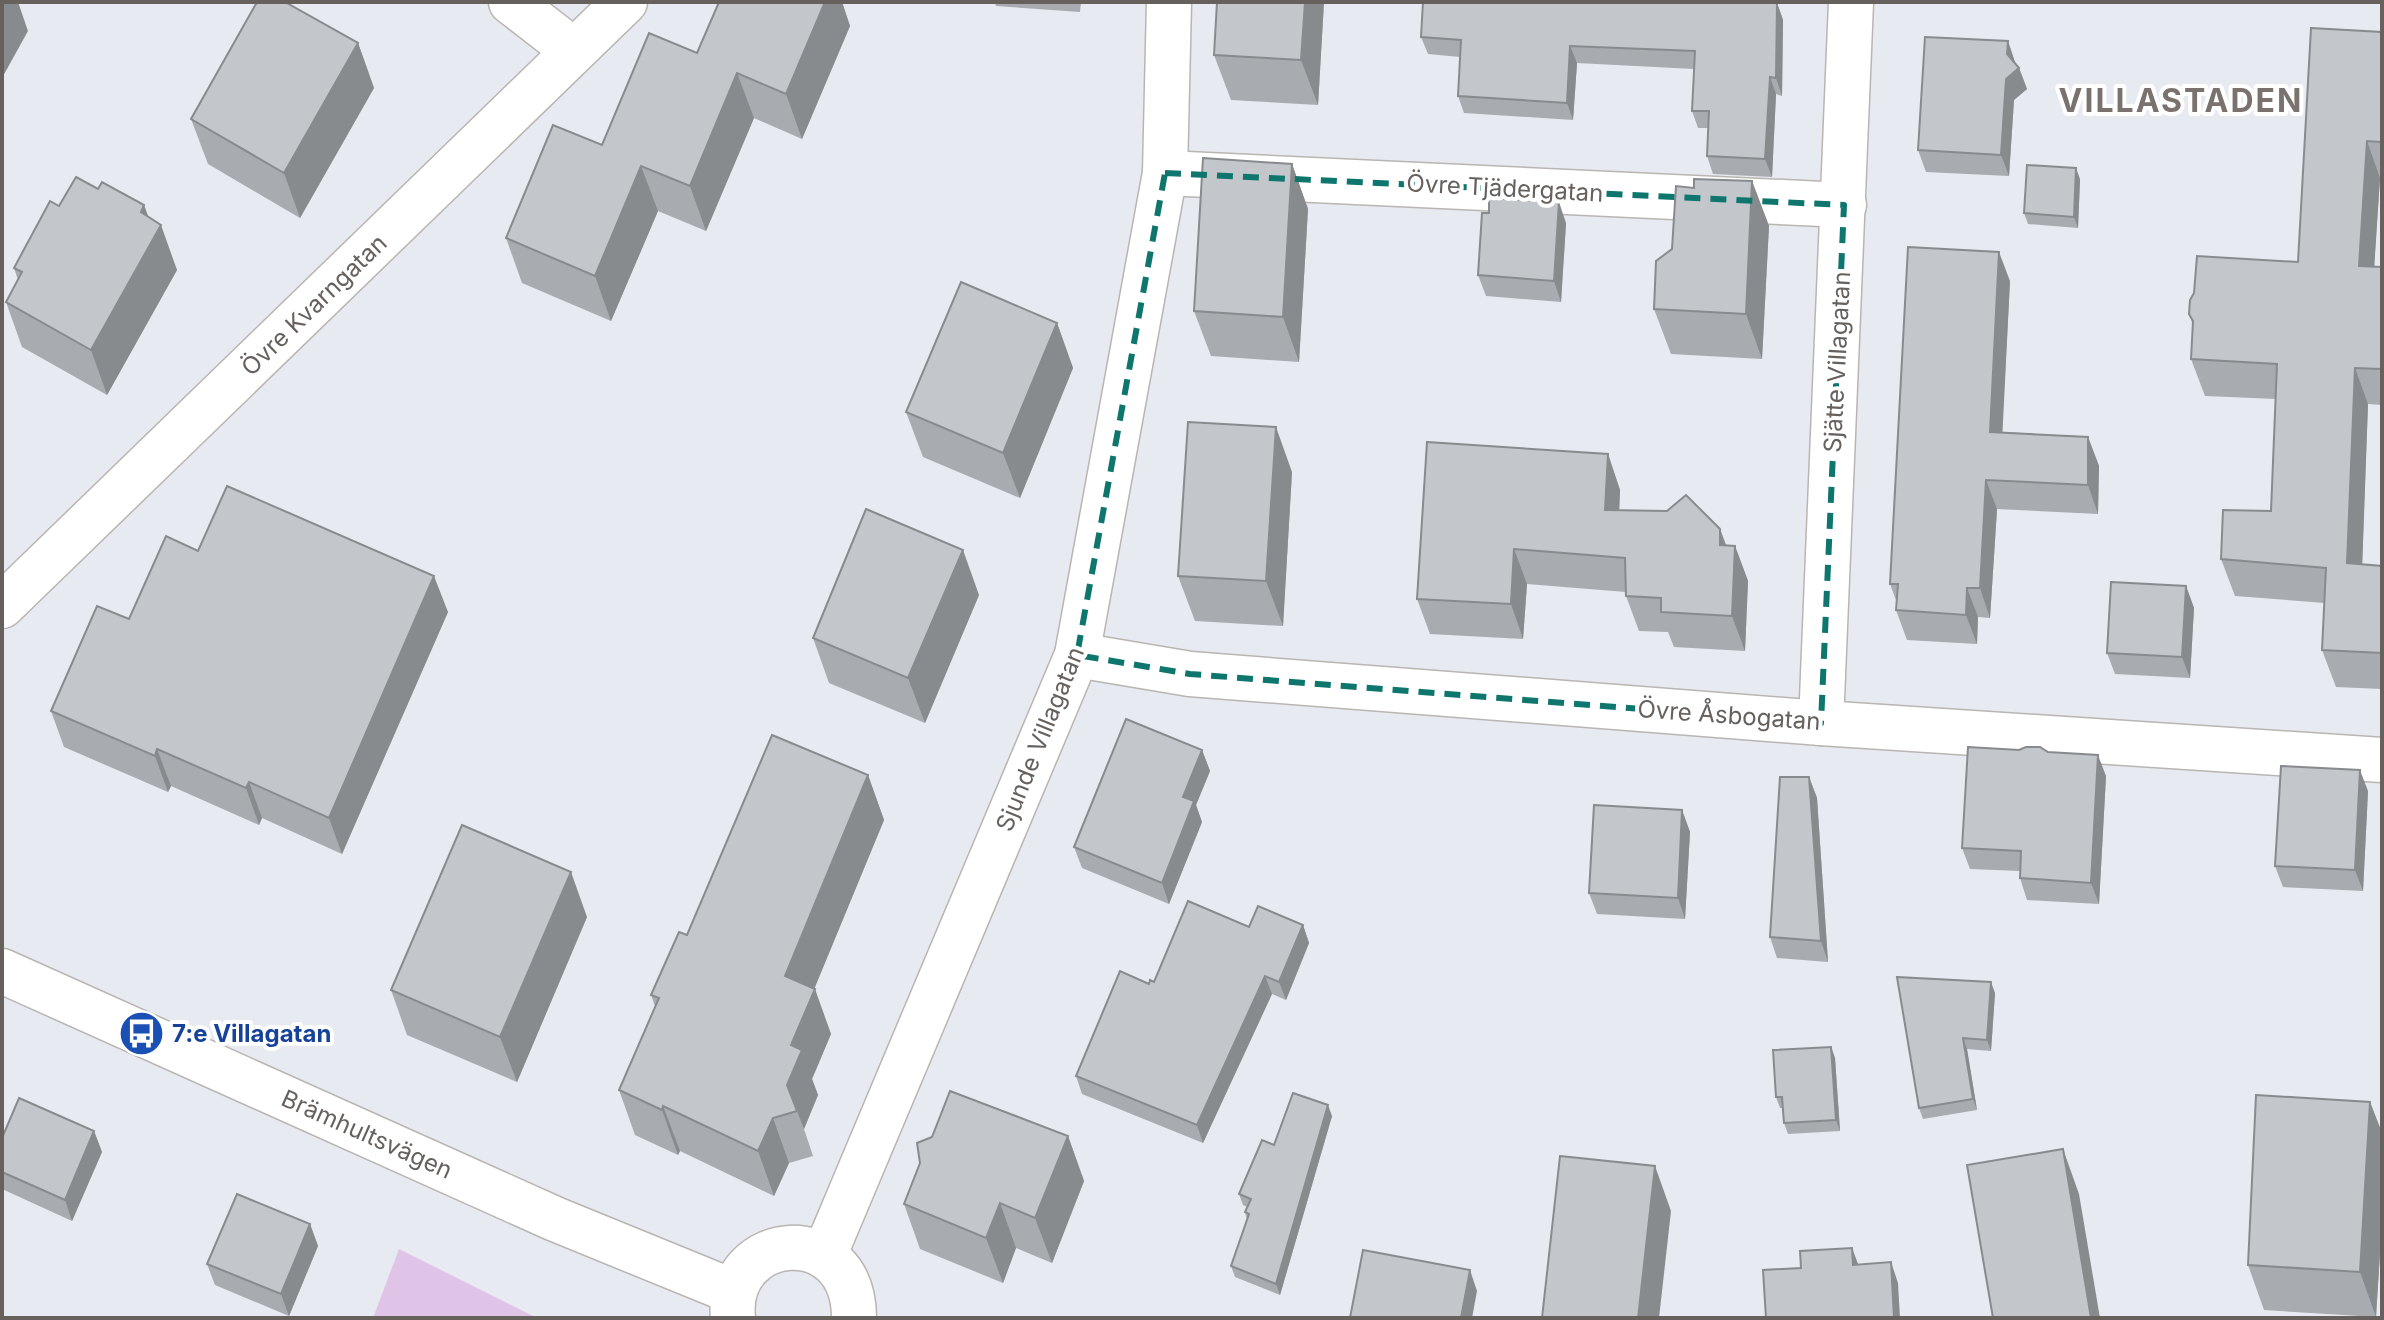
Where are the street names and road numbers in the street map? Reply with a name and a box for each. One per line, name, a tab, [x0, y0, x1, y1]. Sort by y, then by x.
street label: Övre Tjädergatan	[1406, 168, 1604, 208]
street label: Övre Kvarngatan	[235, 228, 393, 382]
street label: Sjätte Villagatan	[1818, 271, 1856, 453]
street label: Sjunde Villagatan	[990, 643, 1090, 835]
street label: Övre Åsbogatan	[1637, 692, 1822, 736]
street label: Brämhultsvägen	[277, 1083, 457, 1185]

